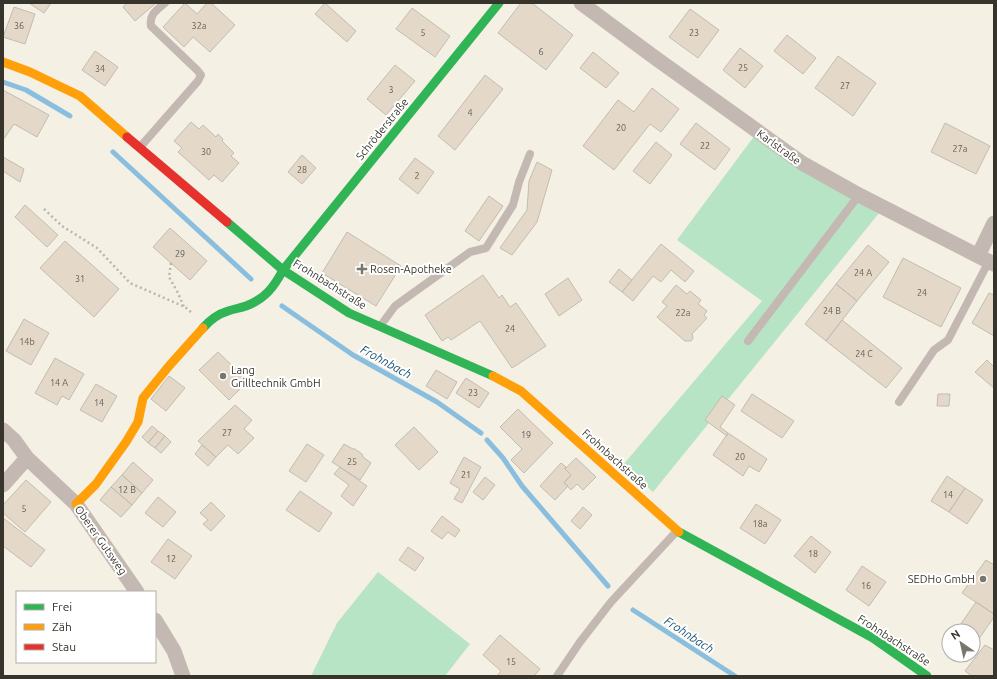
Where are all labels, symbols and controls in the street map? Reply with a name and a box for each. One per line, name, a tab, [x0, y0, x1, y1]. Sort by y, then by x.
house number: 36	[14, 21, 24, 31]
house number: 32a	[192, 21, 206, 31]
house number: 5	[420, 28, 426, 38]
house number: 23	[689, 28, 699, 38]
house number: 6	[538, 47, 544, 57]
house number: 25	[738, 63, 748, 73]
house number: 34	[95, 64, 105, 74]
house number: 27	[840, 81, 850, 91]
house number: 3	[388, 85, 394, 95]
street label: Schröderstraße	[353, 96, 411, 162]
house number: 4	[467, 108, 473, 118]
house number: 20	[616, 123, 626, 133]
street label: Karlstraße	[755, 127, 803, 167]
house number: 22	[700, 141, 710, 151]
house number: 27a	[953, 144, 967, 154]
house number: 30	[201, 147, 211, 157]
house number: 28	[297, 165, 307, 175]
house number: 2	[414, 171, 420, 181]
house number: 29	[175, 249, 185, 259]
street label: Frohnbachstraße	[291, 257, 369, 311]
place label: Rosen-Apotheke	[370, 263, 452, 275]
marker: Rosen-Apotheke	[357, 264, 367, 274]
house number: 24 A	[854, 268, 872, 278]
house number: 31	[75, 274, 85, 284]
house number: 24	[917, 288, 927, 298]
house number: 24 B	[823, 306, 841, 316]
house number: 22a	[676, 308, 690, 318]
house number: 24	[505, 324, 515, 334]
house number: 14b	[19, 337, 35, 347]
water label: Frohnbach	[359, 342, 414, 381]
house number: 24 C	[855, 349, 873, 359]
place label: Lang Grilltechnik GmbH	[231, 364, 321, 389]
marker: Lang Grilltechnik GmbH	[218, 371, 228, 381]
house number: 14 A	[50, 378, 68, 388]
house number: 23	[468, 388, 478, 398]
house number: 14	[94, 398, 104, 408]
street label: Frohnbachstraße	[580, 426, 650, 492]
house number: 27	[222, 428, 232, 438]
house number: 19	[521, 430, 531, 440]
house number: 20	[735, 452, 745, 462]
house number: 25	[347, 457, 357, 467]
house number: 21	[461, 470, 471, 480]
house number: 12 B	[118, 485, 136, 495]
house number: 14	[943, 490, 953, 500]
street label: Oberer Gutsweg	[73, 503, 129, 577]
house number: 5	[21, 504, 27, 514]
house number: 18a	[753, 519, 767, 529]
house number: 18	[808, 549, 818, 559]
house number: 12	[166, 554, 176, 564]
place label: SEDHo GmbH	[908, 573, 975, 585]
marker: SEDHo GmbH	[978, 574, 988, 584]
house number: 16	[861, 581, 871, 591]
legend	[16, 591, 156, 663]
text: Frei	[52, 600, 72, 613]
street label: Frohnbachstraße	[856, 612, 932, 668]
water label: Frohnbach	[662, 614, 716, 655]
text: Zäh	[52, 620, 72, 633]
north arrow	[941, 623, 981, 663]
text: N	[949, 627, 962, 642]
text: Stau	[52, 640, 76, 653]
house number: 15	[506, 657, 516, 667]

